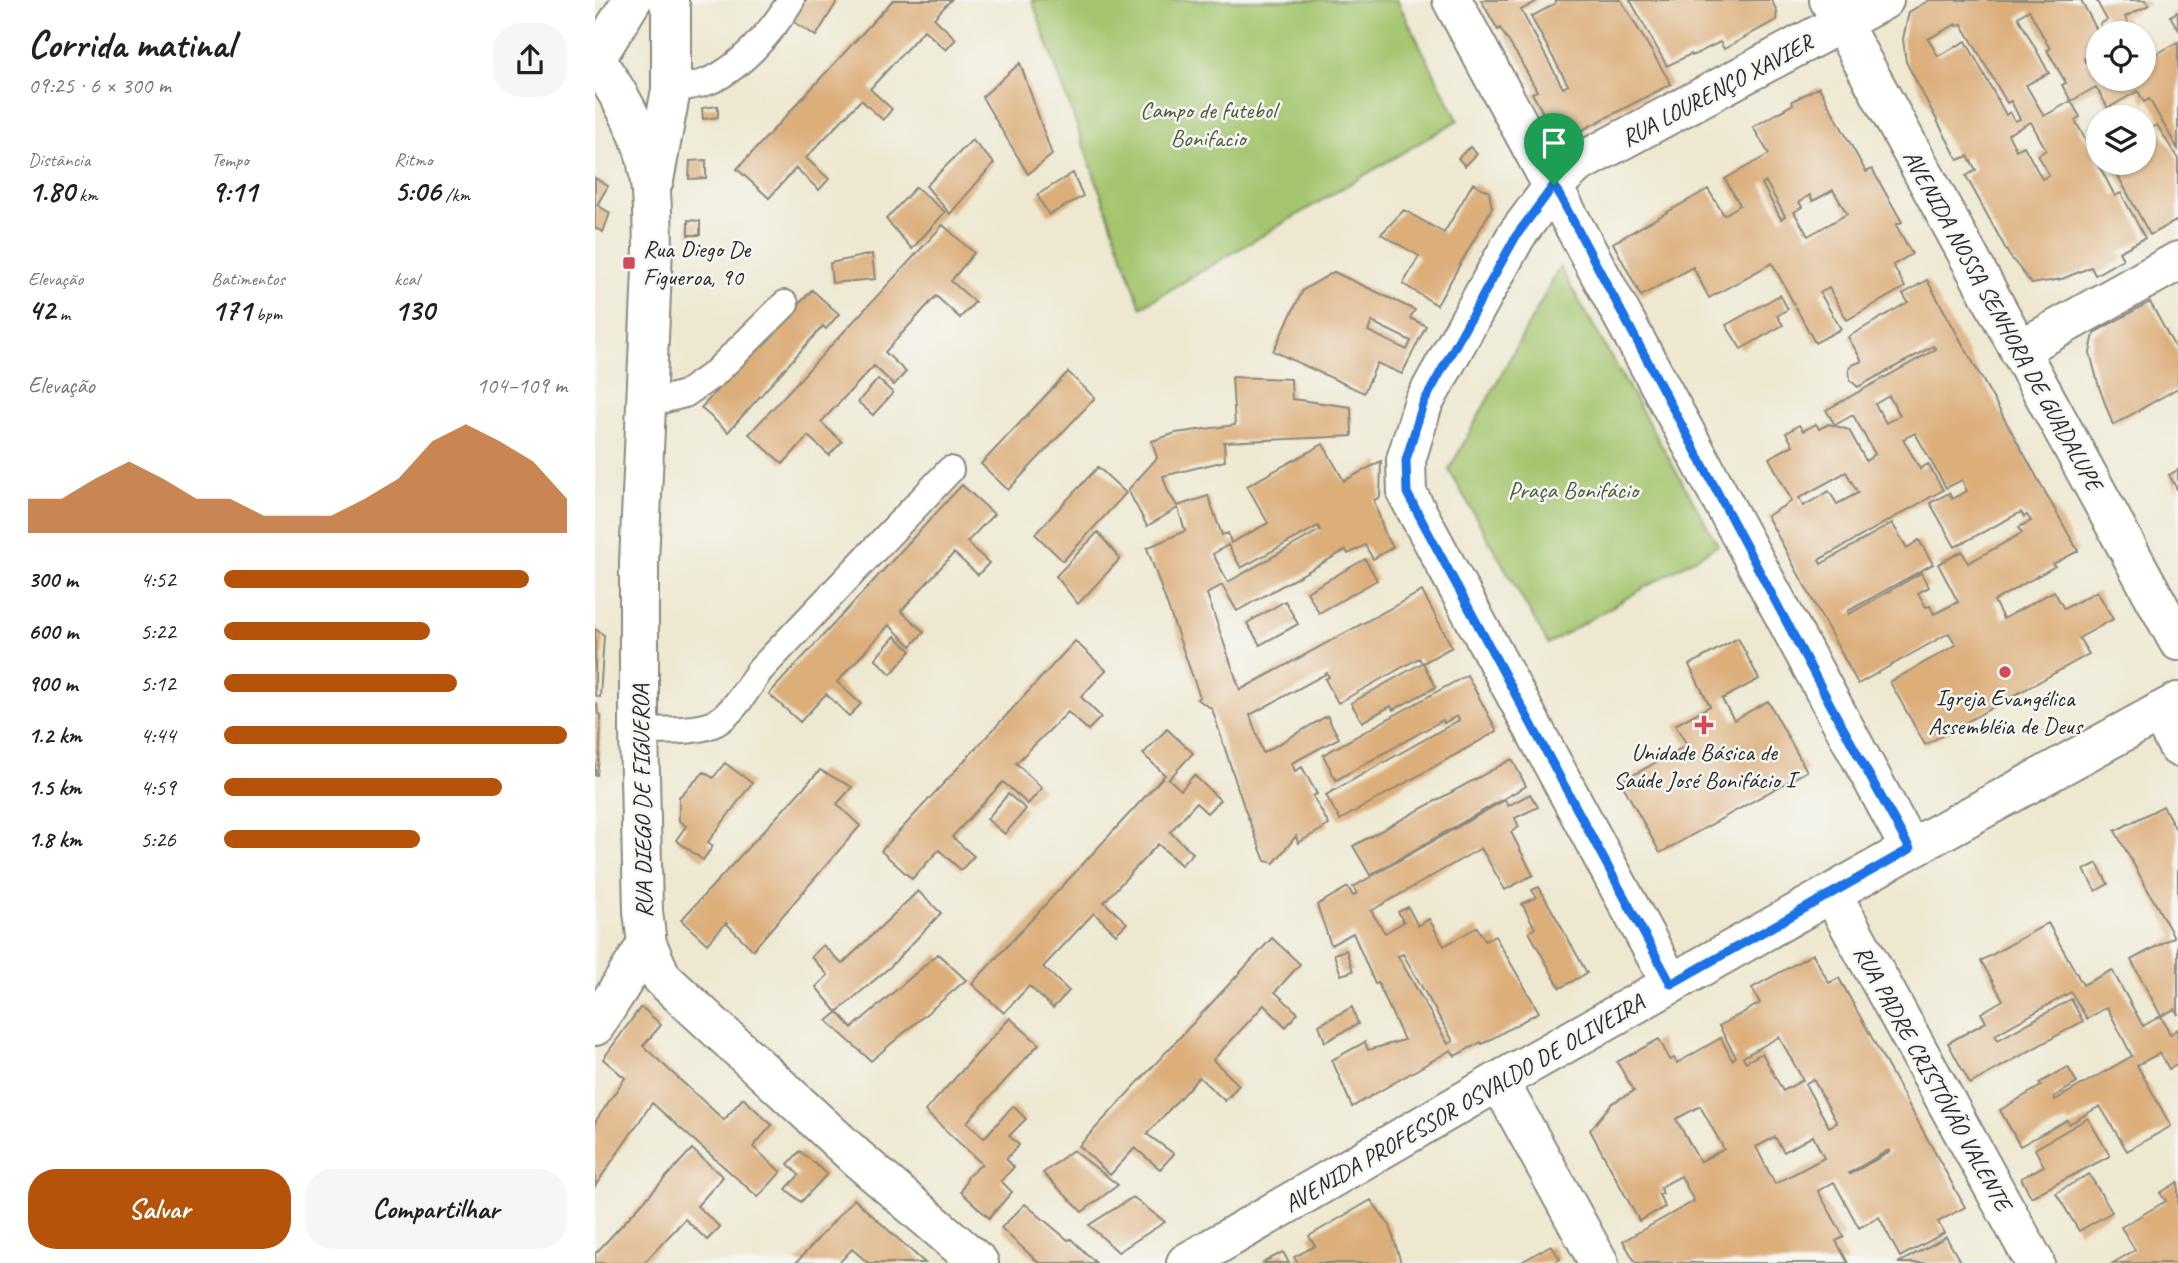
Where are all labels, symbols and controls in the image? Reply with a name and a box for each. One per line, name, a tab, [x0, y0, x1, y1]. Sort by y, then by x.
text: Corrida matinal	[28, 21, 234, 68]
map controls	[2086, 21, 2156, 175]
button: locate	[2086, 21, 2156, 91]
button: share	[493, 23, 567, 97]
street label: RUA LOURENÇO XAVIER	[1616, 26, 1820, 153]
text: 09:25 · 6 × 300 m	[28, 71, 171, 100]
park label: Campo de futebol Bonifacio	[1140, 95, 1280, 153]
button: layers	[2086, 105, 2156, 175]
pin	[1524, 113, 1584, 185]
icon: arrive	[1535, 124, 1573, 162]
street label: AVENIDA NOSSA SENHORA DE GUADALUPE	[1897, 144, 2111, 498]
text: Distância	[28, 148, 90, 172]
text: Tempo	[211, 148, 249, 172]
text: Ritmo	[394, 148, 432, 172]
text: 1.80	[28, 172, 74, 210]
text: 9:11	[211, 172, 257, 210]
text: 5:06	[394, 172, 441, 210]
text: km	[74, 183, 98, 207]
text: /km	[441, 183, 470, 207]
place label: Rua Diego De Figueroa, 90	[643, 234, 752, 292]
marker: Rua Diego De Figueroa, 90	[621, 255, 637, 271]
text: Elevação	[28, 267, 83, 291]
text: Batimentos	[211, 267, 285, 291]
text: kcal	[394, 267, 419, 291]
text: 42	[28, 291, 55, 329]
text: 171	[211, 291, 251, 329]
text: 130	[394, 291, 435, 329]
text: m	[55, 302, 70, 326]
text: bpm	[251, 302, 282, 326]
text: Elevação	[28, 371, 95, 400]
text: 104–109 m	[476, 371, 567, 400]
park label: Praça Bonifácio	[1508, 475, 1641, 505]
text: 300 m	[28, 565, 78, 594]
text: 4:52	[140, 565, 176, 594]
text: 600 m	[28, 617, 78, 646]
text: 5:22	[140, 617, 176, 646]
marker: Igreja Evangélica Assembléia de Deus	[1997, 664, 2013, 680]
text: 900 m	[28, 669, 77, 698]
text: 5:12	[140, 669, 176, 698]
street label: RUA DIEGO DE FIGUEROA	[625, 683, 659, 918]
place label: Igreja Evangélica Assembléia de Deus	[1928, 683, 2084, 741]
marker: Unidade Básica de Saúde José Bonifácio I	[1694, 715, 1714, 735]
text: 1.2 km	[28, 721, 82, 750]
text: 4:44	[140, 721, 176, 750]
place label: Unidade Básica de Saúde José Bonifácio I	[1613, 737, 1800, 795]
text: 1.5 km	[28, 773, 81, 802]
text: 4:59	[140, 773, 176, 802]
text: 1.8 km	[28, 825, 82, 854]
text: 5:26	[140, 825, 176, 854]
street label: RUA PADRE CRISTÓVÃO VALENTE	[1847, 940, 2020, 1219]
street label: AVENIDA PROFESSOR OSVALDO DE OLIVEIRA	[1278, 987, 1650, 1219]
button: Salvar	[28, 1169, 291, 1249]
button: Compartilhar	[305, 1169, 567, 1249]

